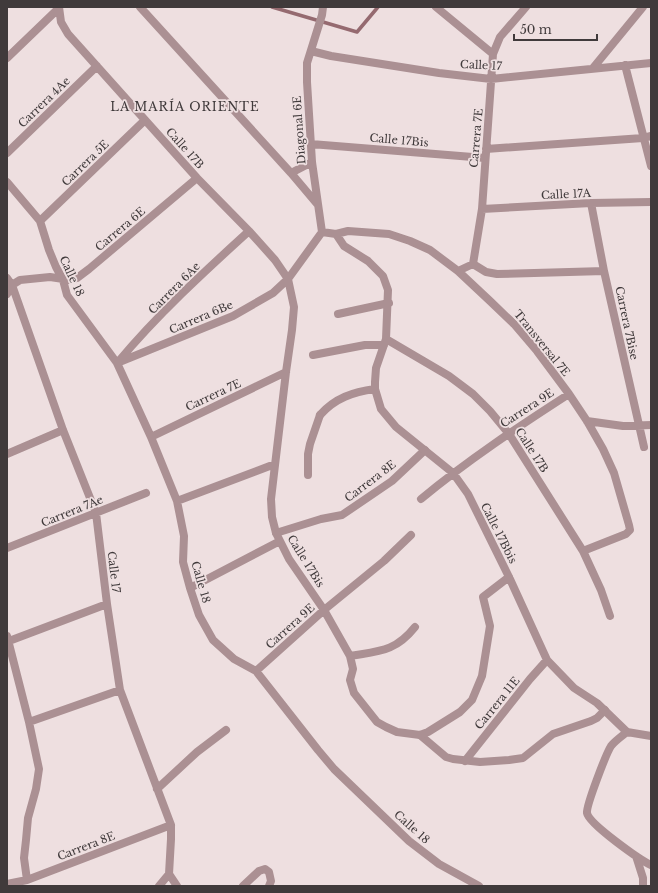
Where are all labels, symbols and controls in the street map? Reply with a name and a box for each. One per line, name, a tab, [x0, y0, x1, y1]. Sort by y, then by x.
scale bar	[514, 16, 597, 42]
text: 50 m	[520, 22, 552, 37]
street label: Calle 17	[460, 57, 503, 73]
street label: Carrera 4Ae	[15, 74, 73, 130]
street label: Diagonal 6E	[290, 95, 308, 165]
district label: LA MARÍA ORIENTE	[110, 98, 260, 114]
street label: Carrera 7E	[466, 108, 486, 168]
street label: Calle 17B	[163, 125, 207, 171]
street label: Calle 17Bis	[369, 130, 429, 150]
street label: Carrera 5E	[58, 137, 112, 189]
street label: Calle 17A	[541, 186, 592, 202]
street label: Carrera 6E	[92, 204, 148, 254]
street label: Calle 18	[57, 254, 87, 298]
street label: Carrera 6Ae	[145, 259, 203, 317]
street label: Carrera 7Bise	[612, 285, 642, 361]
street label: Carrera 6Be	[167, 297, 235, 337]
street label: Transversal 7E	[511, 307, 573, 379]
street label: Carrera 7E	[183, 376, 243, 414]
street label: Carrera 9E	[498, 386, 556, 430]
street label: Calle 17B	[512, 425, 552, 475]
street label: Carrera 8E	[342, 457, 398, 505]
street label: Carrera 7Ae	[39, 492, 105, 530]
street label: Calle 17Bbis	[478, 500, 520, 566]
street label: Calle 17Bis	[284, 532, 328, 590]
street label: Calle 17	[104, 550, 124, 594]
street label: Calle 18	[188, 559, 214, 605]
street label: Carrera 9E	[263, 600, 317, 652]
street label: Carrera 11E	[471, 674, 523, 732]
street label: Calle 18	[391, 807, 433, 847]
street label: Carrera 8E	[55, 829, 117, 863]

